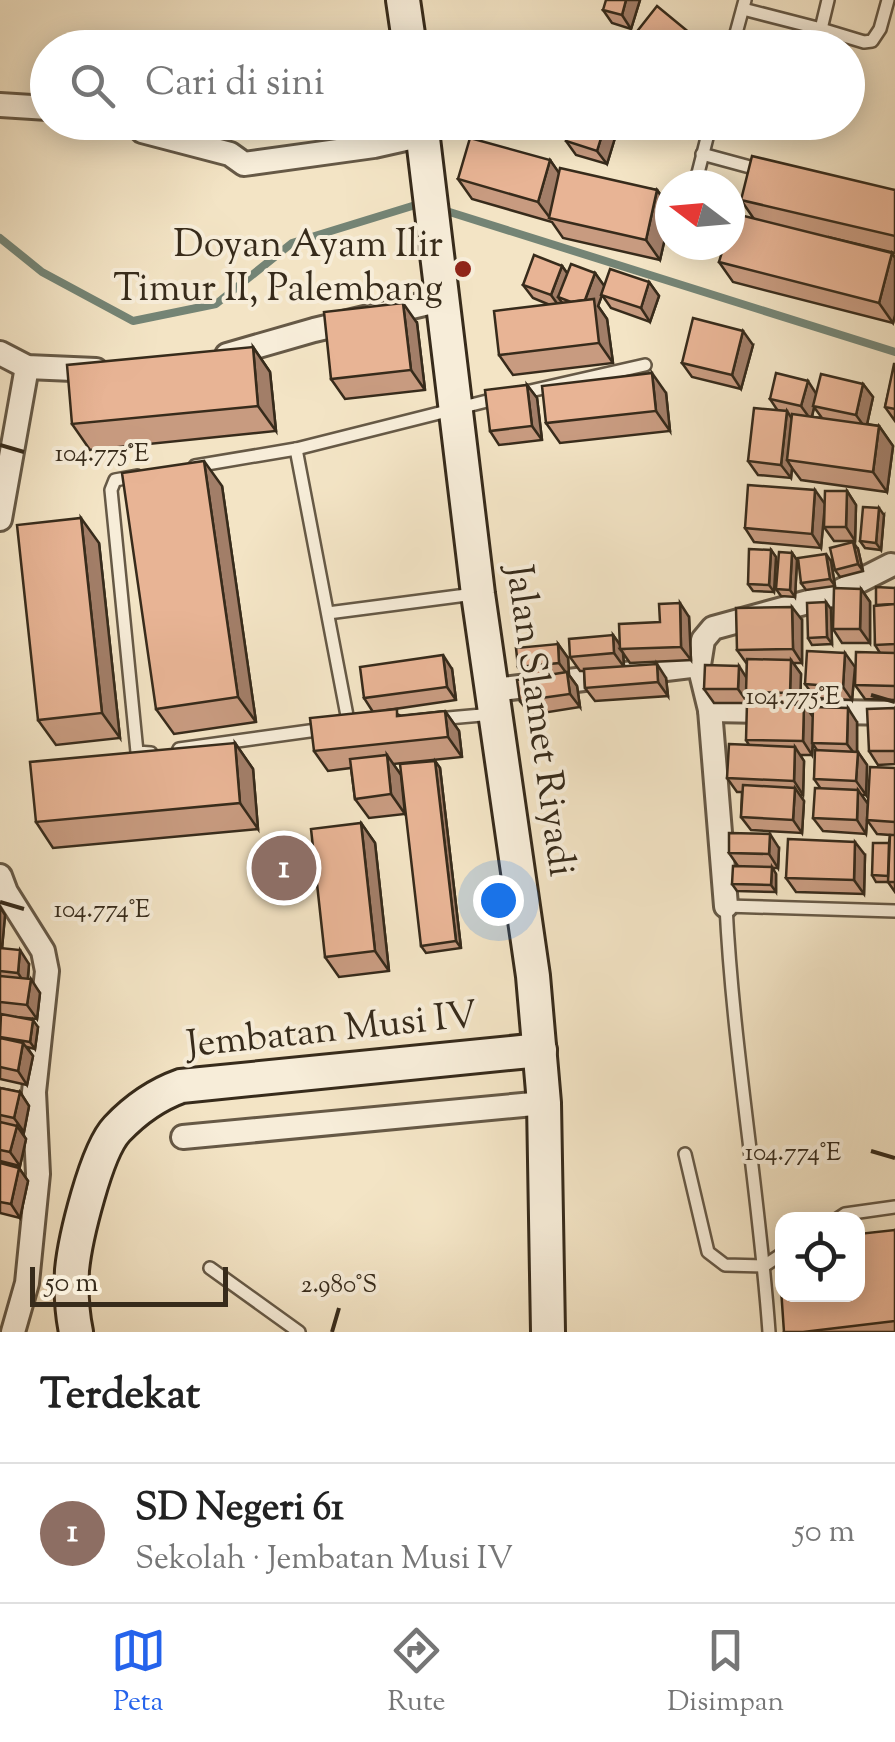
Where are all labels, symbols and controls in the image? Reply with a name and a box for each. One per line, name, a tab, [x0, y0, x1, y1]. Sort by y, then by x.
search box	[30, 30, 865, 140]
icon: search	[65, 58, 120, 113]
text: Cari di sini	[145, 58, 325, 112]
north arrow	[655, 170, 745, 260]
place label: Doyan Ayam Ilir Timur II, Palembang	[113, 220, 443, 318]
marker: Doyan Ayam Ilir Timur II, Palembang	[452, 258, 474, 280]
text: 104.775°E	[55, 437, 149, 473]
street label: Jalan Slamet Riyadi	[489, 560, 587, 880]
text: 104.775°E	[746, 680, 840, 716]
pin: 1	[252, 830, 316, 906]
your location	[473, 875, 524, 926]
text: 104.774°E	[54, 893, 150, 929]
street label: Jembatan Musi IV	[182, 990, 480, 1074]
text: 104.774°E	[745, 1136, 841, 1172]
map controls	[775, 1212, 865, 1302]
button: locate	[775, 1212, 865, 1302]
scale bar	[30, 1262, 228, 1306]
text: 50 m	[45, 1264, 99, 1304]
text: 2.980°S	[301, 1268, 377, 1304]
text: Terdekat	[40, 1367, 200, 1427]
text: SD Negeri 61	[135, 1483, 344, 1537]
text: 1	[67, 1510, 78, 1556]
text: 50 m	[794, 1510, 855, 1556]
text: Sekolah · Jembatan Musi IV	[135, 1537, 513, 1583]
tab: Peta	[111, 1623, 166, 1723]
tab: Rute	[387, 1623, 446, 1723]
tab: Disimpan	[667, 1623, 784, 1723]

